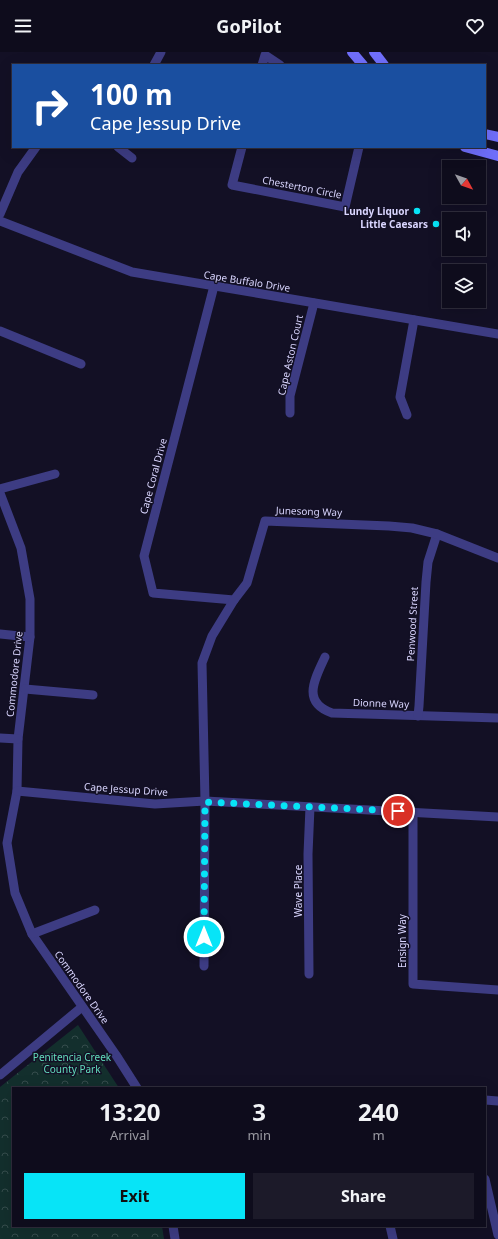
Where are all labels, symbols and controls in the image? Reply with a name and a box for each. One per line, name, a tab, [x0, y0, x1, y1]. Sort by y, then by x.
text: GoPilot	[216, 14, 282, 38]
icon: menu	[12, 15, 34, 37]
icon: heart	[464, 15, 486, 37]
text: 100 m	[90, 75, 173, 113]
icon: right	[24, 80, 76, 132]
text: Cape Jessup Drive	[90, 111, 241, 135]
north arrow	[442, 160, 486, 204]
map controls	[442, 160, 486, 308]
street label: Chesterton Circle	[261, 172, 343, 202]
place label: Lundy Liquor	[344, 204, 410, 218]
marker: Lundy Liquor	[412, 206, 422, 216]
button: sound	[442, 212, 486, 256]
place label: Little Caesars	[360, 217, 428, 231]
marker: Little Caesars	[431, 219, 441, 229]
button: layers	[442, 264, 486, 308]
street label: Cape Buffalo Drive	[203, 267, 292, 295]
street label: Cape Aston Court	[274, 313, 306, 397]
street label: Cape Coral Drive	[136, 436, 170, 516]
street label: Junesong Way	[275, 503, 343, 519]
street label: Penwood Street	[403, 586, 421, 662]
street label: Commodore Drive	[3, 630, 26, 718]
street label: Dionne Way	[353, 695, 410, 711]
street label: Cape Jessup Drive	[84, 779, 169, 799]
pin	[381, 794, 415, 828]
icon: arrive	[387, 800, 409, 822]
street label: Wave Place	[291, 864, 305, 917]
street label: Ensign Way	[395, 913, 409, 968]
position arrow	[183, 916, 225, 958]
street label: Commodore Drive	[52, 948, 113, 1027]
park label: Penitencia Creek County Park	[33, 1050, 112, 1076]
text: 13:20	[99, 1095, 161, 1128]
text: 3	[252, 1095, 266, 1128]
text: 240	[358, 1095, 399, 1128]
text: Arrival	[110, 1126, 150, 1144]
text: min	[247, 1126, 271, 1144]
text: m	[372, 1126, 385, 1144]
button: Exit	[24, 1173, 245, 1219]
button: Share	[253, 1173, 474, 1219]

